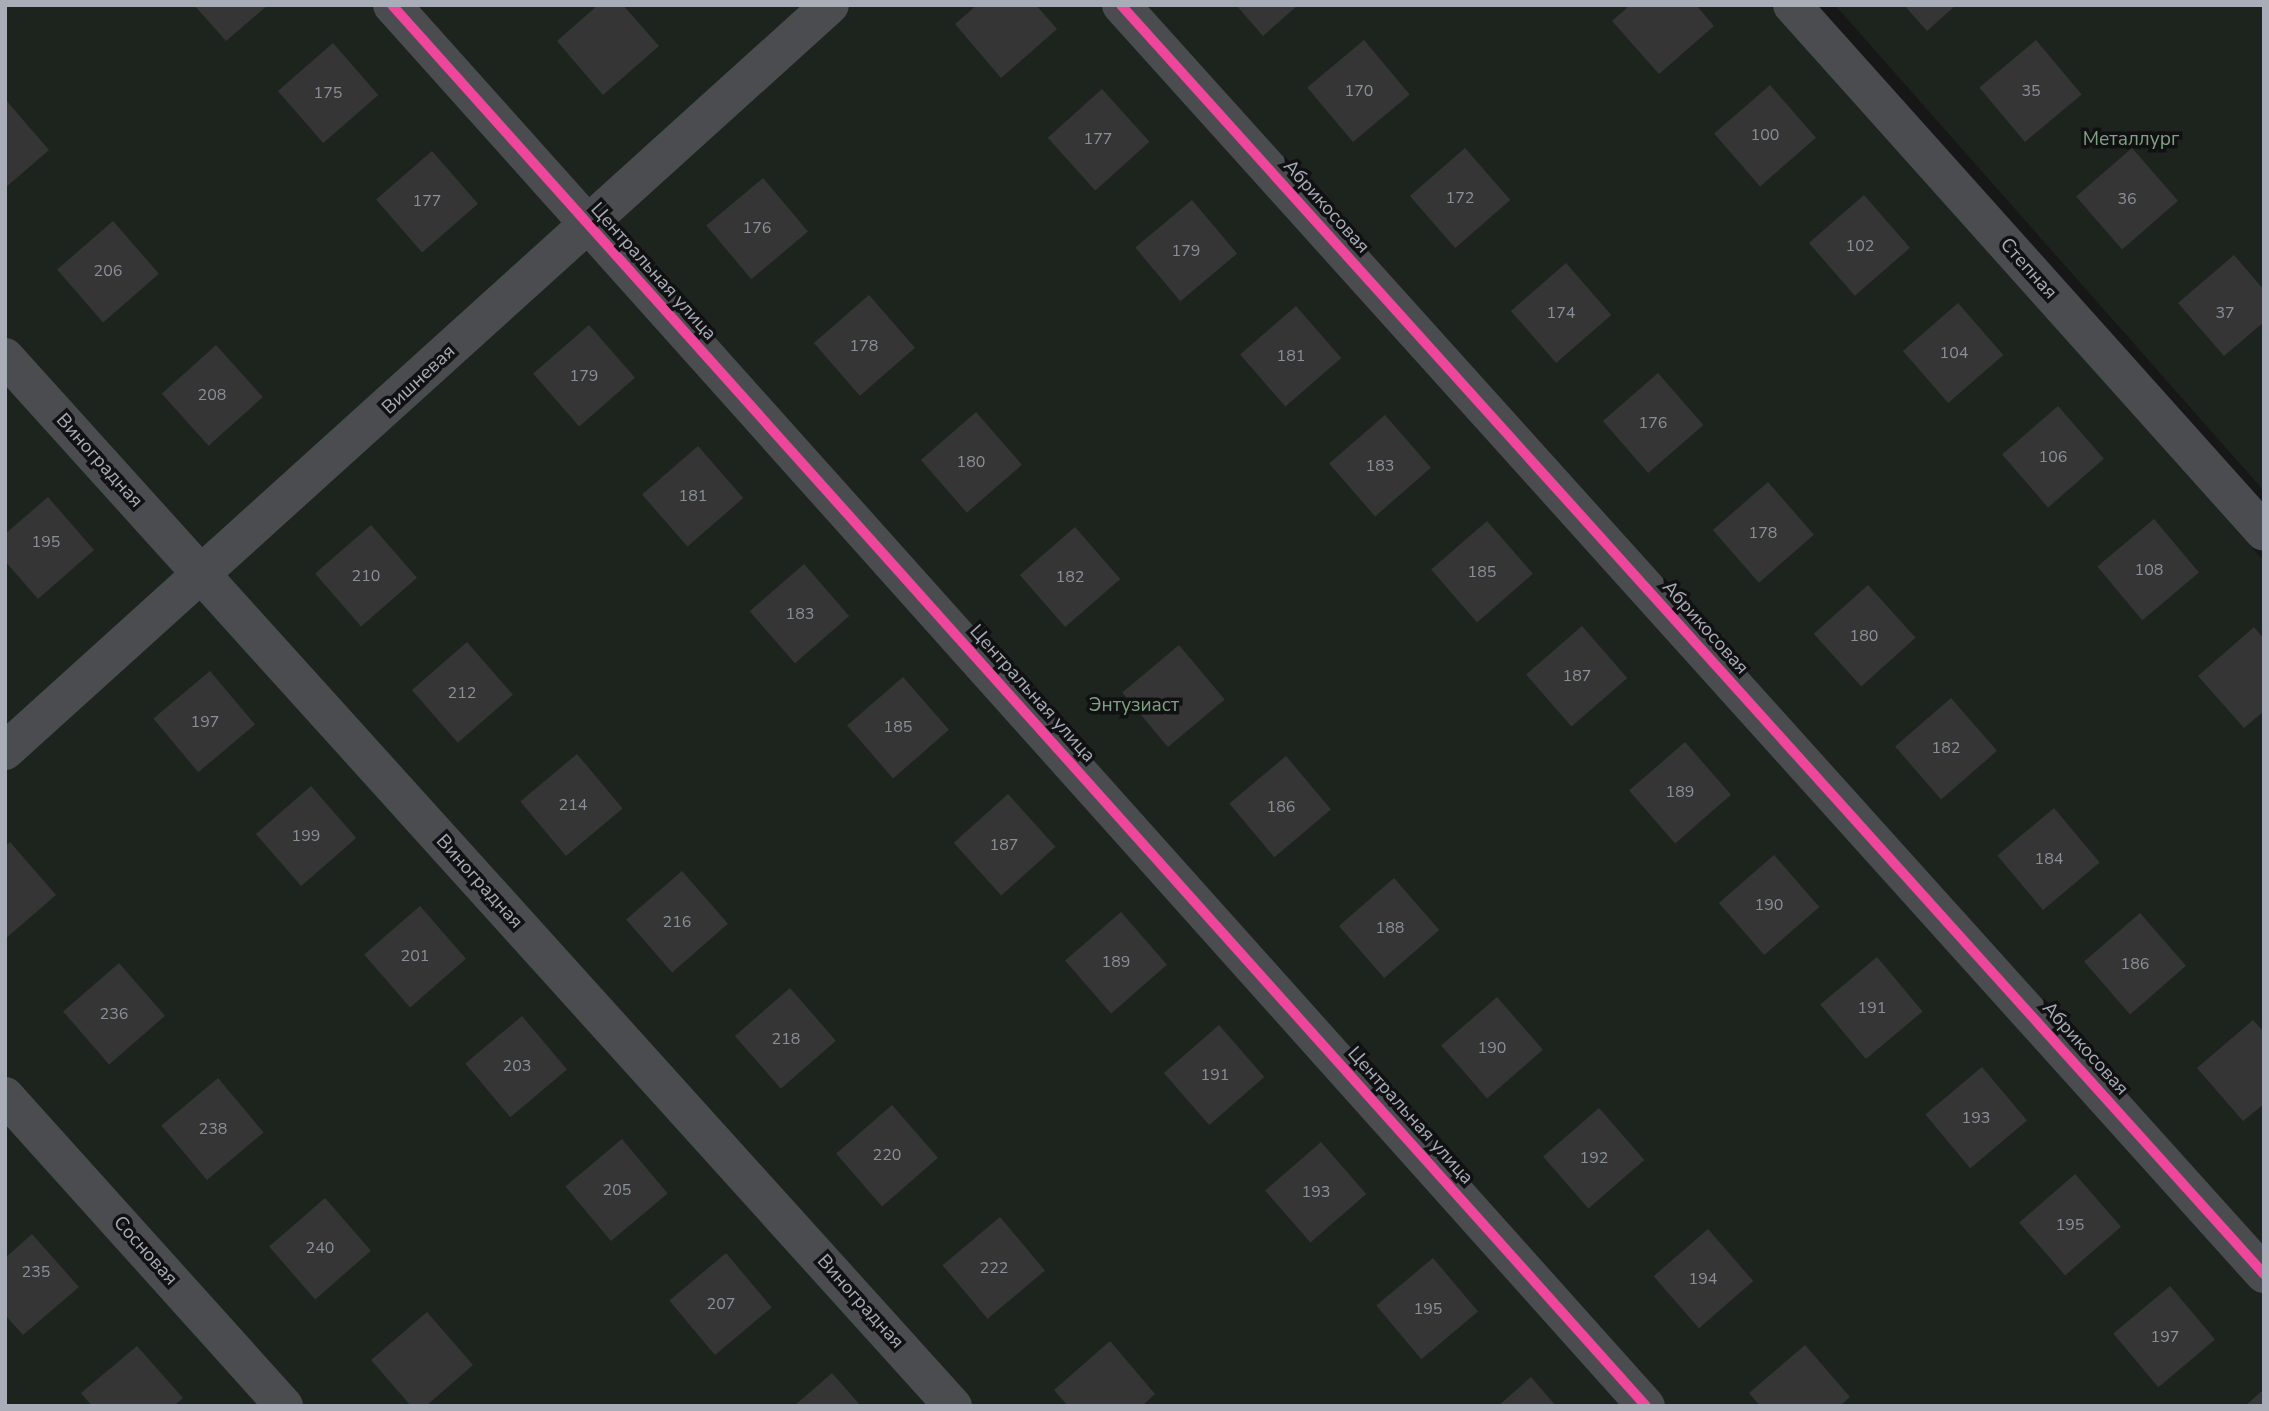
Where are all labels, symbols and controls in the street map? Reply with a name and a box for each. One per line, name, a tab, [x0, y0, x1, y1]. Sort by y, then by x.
house number: 170	[1345, 81, 1373, 101]
house number: 35	[2021, 81, 2041, 101]
house number: 175	[314, 83, 342, 103]
house number: 100	[1751, 125, 1779, 145]
house number: 177	[1084, 129, 1112, 149]
park label: Металлург	[2083, 129, 2179, 151]
street label: Абрикосовая	[1278, 156, 1374, 258]
house number: 172	[1446, 188, 1474, 208]
house number: 36	[2117, 189, 2137, 209]
house number: 177	[413, 191, 441, 211]
street label: Центральная улица	[585, 199, 721, 345]
house number: 176	[743, 218, 771, 238]
street label: Степная	[1995, 234, 2061, 304]
house number: 102	[1846, 236, 1874, 256]
house number: 179	[1172, 241, 1200, 261]
house number: 206	[94, 261, 122, 281]
house number: 174	[1547, 303, 1575, 323]
house number: 37	[2215, 303, 2235, 323]
house number: 178	[850, 336, 878, 356]
street label: Вишневая	[378, 340, 460, 420]
house number: 104	[1940, 343, 1968, 363]
house number: 181	[1277, 346, 1305, 366]
house number: 179	[570, 366, 598, 386]
house number: 208	[198, 385, 226, 405]
street label: Виноградная	[51, 409, 147, 513]
house number: 176	[1639, 413, 1667, 433]
house number: 106	[2039, 447, 2067, 467]
house number: 180	[957, 452, 985, 472]
house number: 183	[1366, 456, 1394, 476]
house number: 181	[679, 486, 707, 506]
house number: 178	[1749, 523, 1777, 543]
house number: 195	[32, 532, 60, 552]
house number: 108	[2135, 560, 2163, 580]
house number: 185	[1468, 562, 1496, 582]
house number: 210	[352, 566, 380, 586]
house number: 182	[1056, 567, 1084, 587]
street label: Абрикосовая	[1657, 577, 1753, 679]
house number: 183	[786, 604, 814, 624]
street label: Центральная улица	[964, 621, 1100, 767]
house number: 180	[1850, 626, 1878, 646]
house number: 187	[1563, 666, 1591, 686]
house number: 212	[448, 683, 476, 703]
park label: Энтузиаст	[1089, 695, 1179, 717]
house number: 197	[191, 712, 219, 732]
house number: 185	[884, 717, 912, 737]
house number: 182	[1932, 738, 1960, 758]
house number: 189	[1666, 782, 1694, 802]
house number: 214	[559, 795, 587, 815]
house number: 186	[1267, 797, 1295, 817]
house number: 199	[292, 826, 320, 846]
street label: Виноградная	[431, 830, 527, 934]
house number: 187	[990, 835, 1018, 855]
house number: 184	[2035, 849, 2063, 869]
house number: 190	[1755, 895, 1783, 915]
house number: 216	[663, 912, 691, 932]
house number: 188	[1376, 918, 1404, 938]
house number: 201	[401, 946, 429, 966]
house number: 189	[1102, 952, 1130, 972]
house number: 186	[2121, 954, 2149, 974]
house number: 191	[1858, 998, 1886, 1018]
street label: Абрикосовая	[2037, 998, 2133, 1100]
house number: 236	[100, 1004, 128, 1024]
house number: 218	[772, 1029, 800, 1049]
house number: 190	[1478, 1038, 1506, 1058]
street label: Центральная улица	[1342, 1043, 1478, 1189]
house number: 203	[503, 1056, 531, 1076]
house number: 191	[1201, 1065, 1229, 1085]
house number: 193	[1962, 1108, 1990, 1128]
house number: 238	[199, 1119, 227, 1139]
house number: 220	[873, 1145, 901, 1165]
house number: 192	[1580, 1148, 1608, 1168]
house number: 205	[603, 1180, 631, 1200]
house number: 193	[1302, 1182, 1330, 1202]
street label: Сосновая	[108, 1212, 182, 1290]
house number: 195	[2056, 1215, 2084, 1235]
house number: 240	[306, 1238, 334, 1258]
street label: Виноградная	[812, 1250, 908, 1354]
house number: 222	[980, 1258, 1008, 1278]
house number: 235	[22, 1262, 50, 1282]
house number: 194	[1689, 1269, 1717, 1289]
house number: 207	[707, 1294, 735, 1314]
house number: 195	[1414, 1299, 1442, 1319]
house number: 197	[2151, 1327, 2179, 1347]

